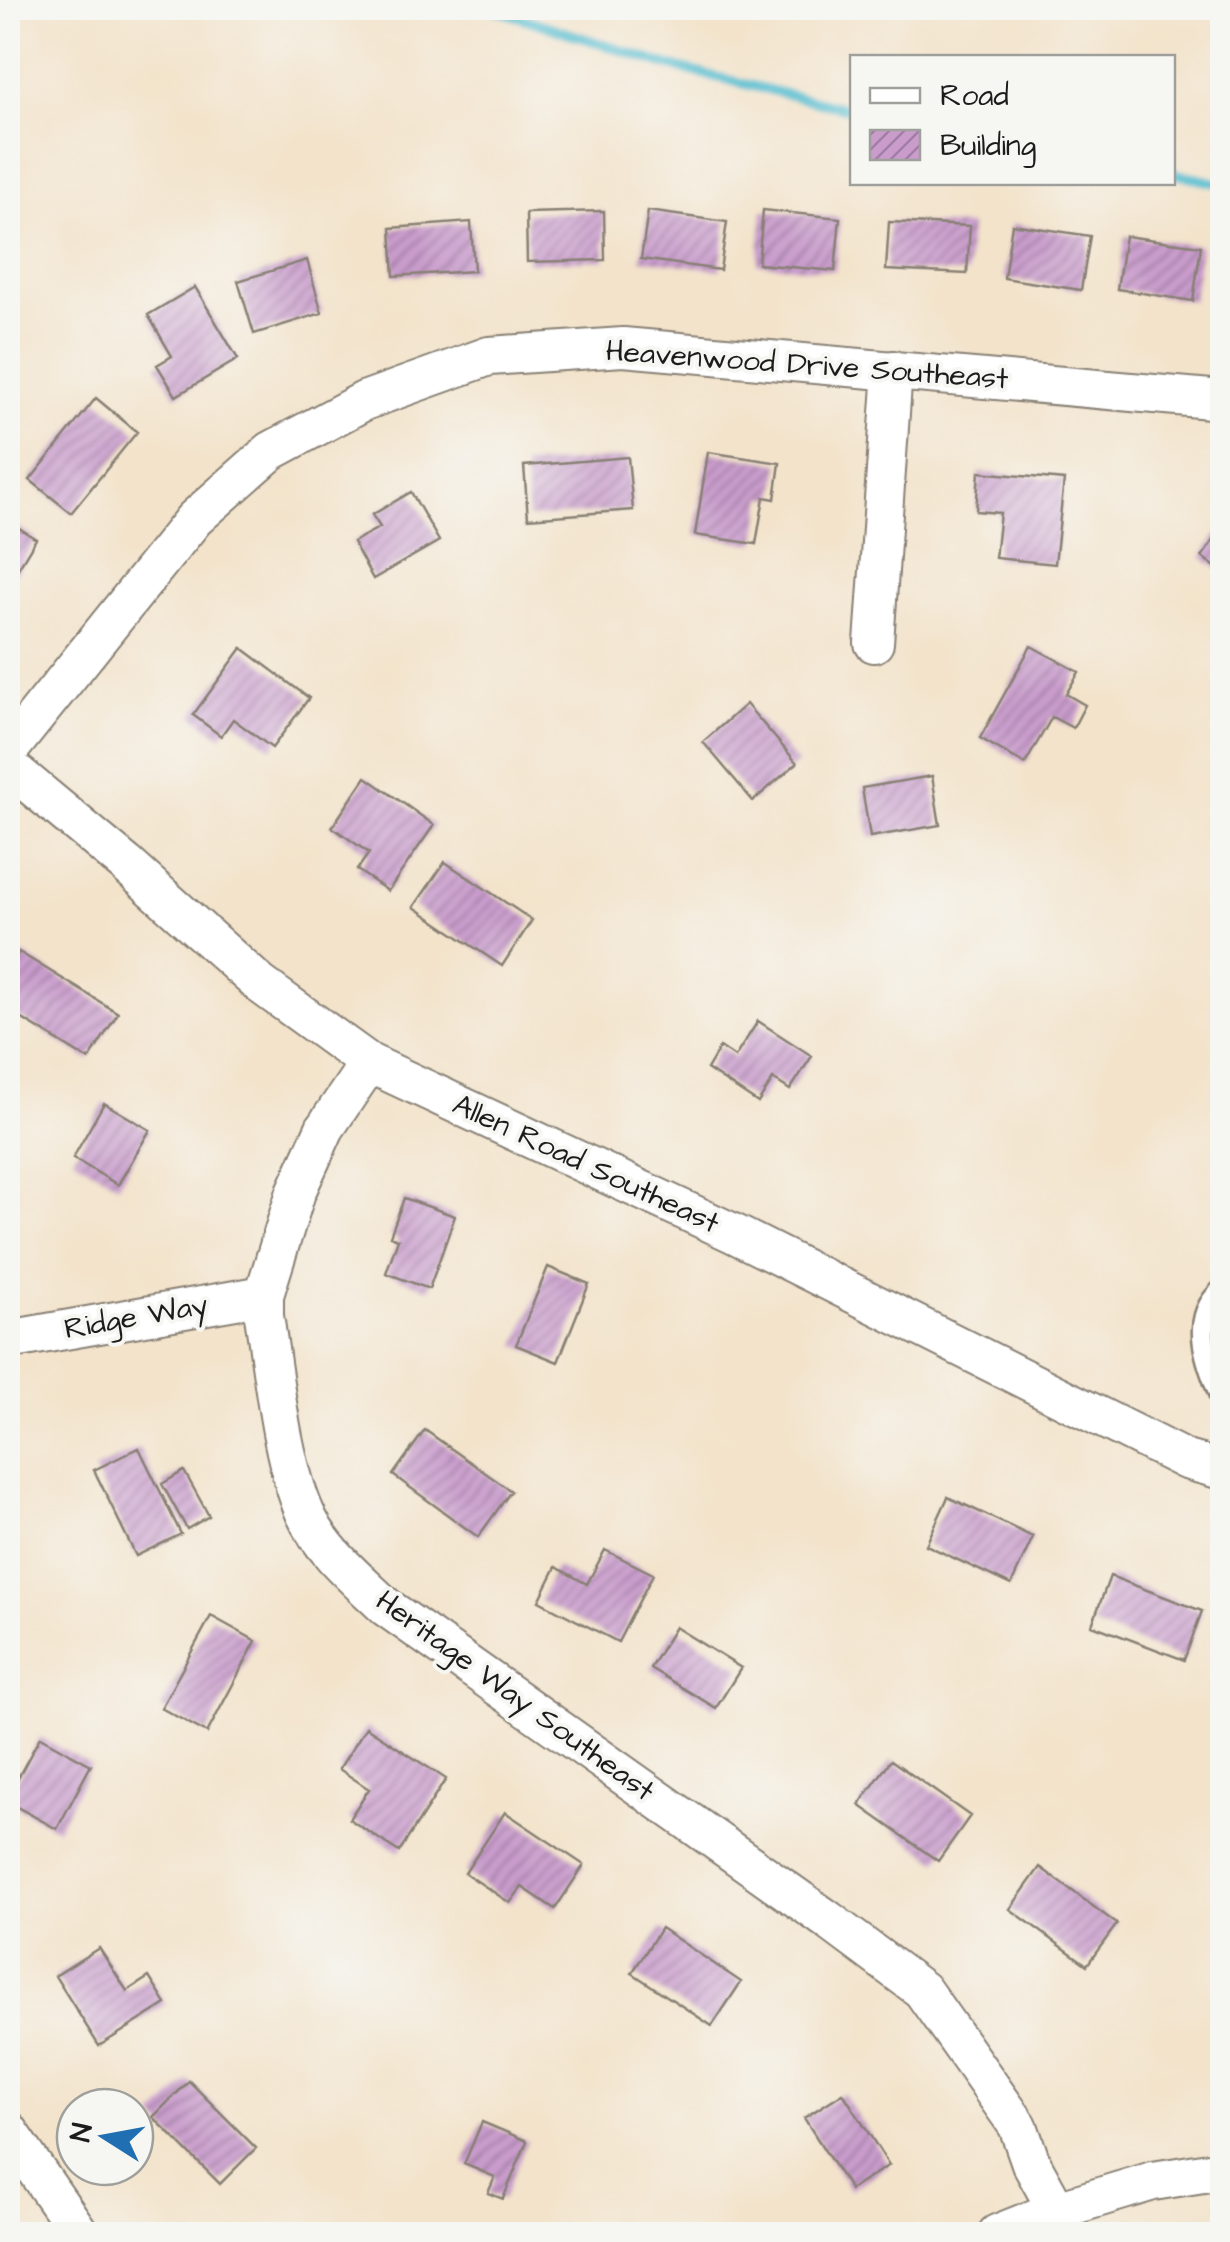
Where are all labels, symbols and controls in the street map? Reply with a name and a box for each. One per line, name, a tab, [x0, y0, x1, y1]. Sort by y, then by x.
legend	[850, 55, 1175, 185]
text: Road	[940, 75, 1009, 117]
text: Building	[940, 125, 1036, 168]
street label: Heavenwood Drive Southeast	[604, 330, 1010, 400]
street label: Allen Road Southeast	[446, 1084, 726, 1244]
street label: Ridge Way	[61, 1284, 211, 1351]
street label: Heritage Way Southeast	[366, 1580, 663, 1812]
north arrow	[55, 2087, 155, 2187]
text: N	[61, 2120, 103, 2145]

